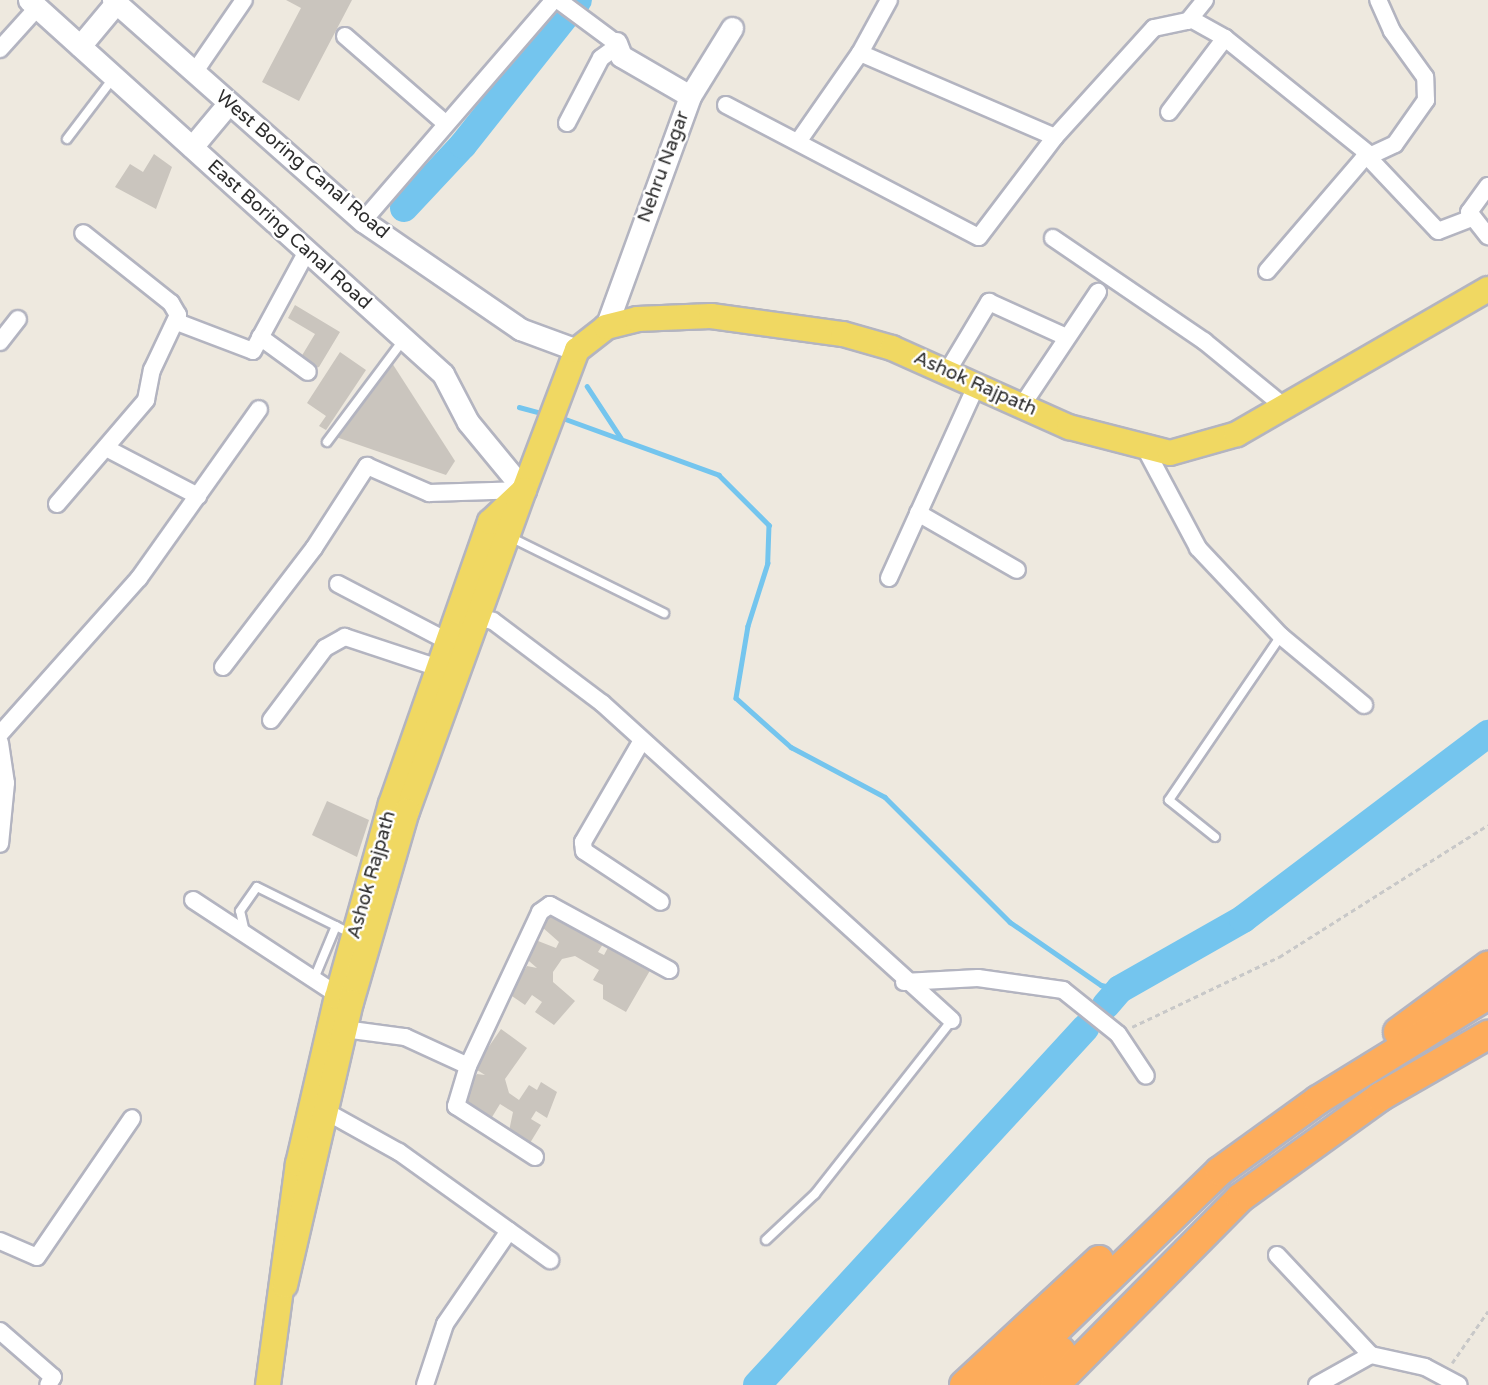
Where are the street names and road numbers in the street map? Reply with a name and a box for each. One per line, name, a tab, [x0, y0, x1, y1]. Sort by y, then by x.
street label: West Boring Canal Road	[211, 86, 393, 244]
street label: Nehru Nagar	[633, 108, 695, 226]
street label: East Boring Canal Road	[202, 155, 376, 315]
street label: Ashok Rajpath	[910, 347, 1040, 421]
street label: Ashok Rajpath	[343, 808, 401, 942]

